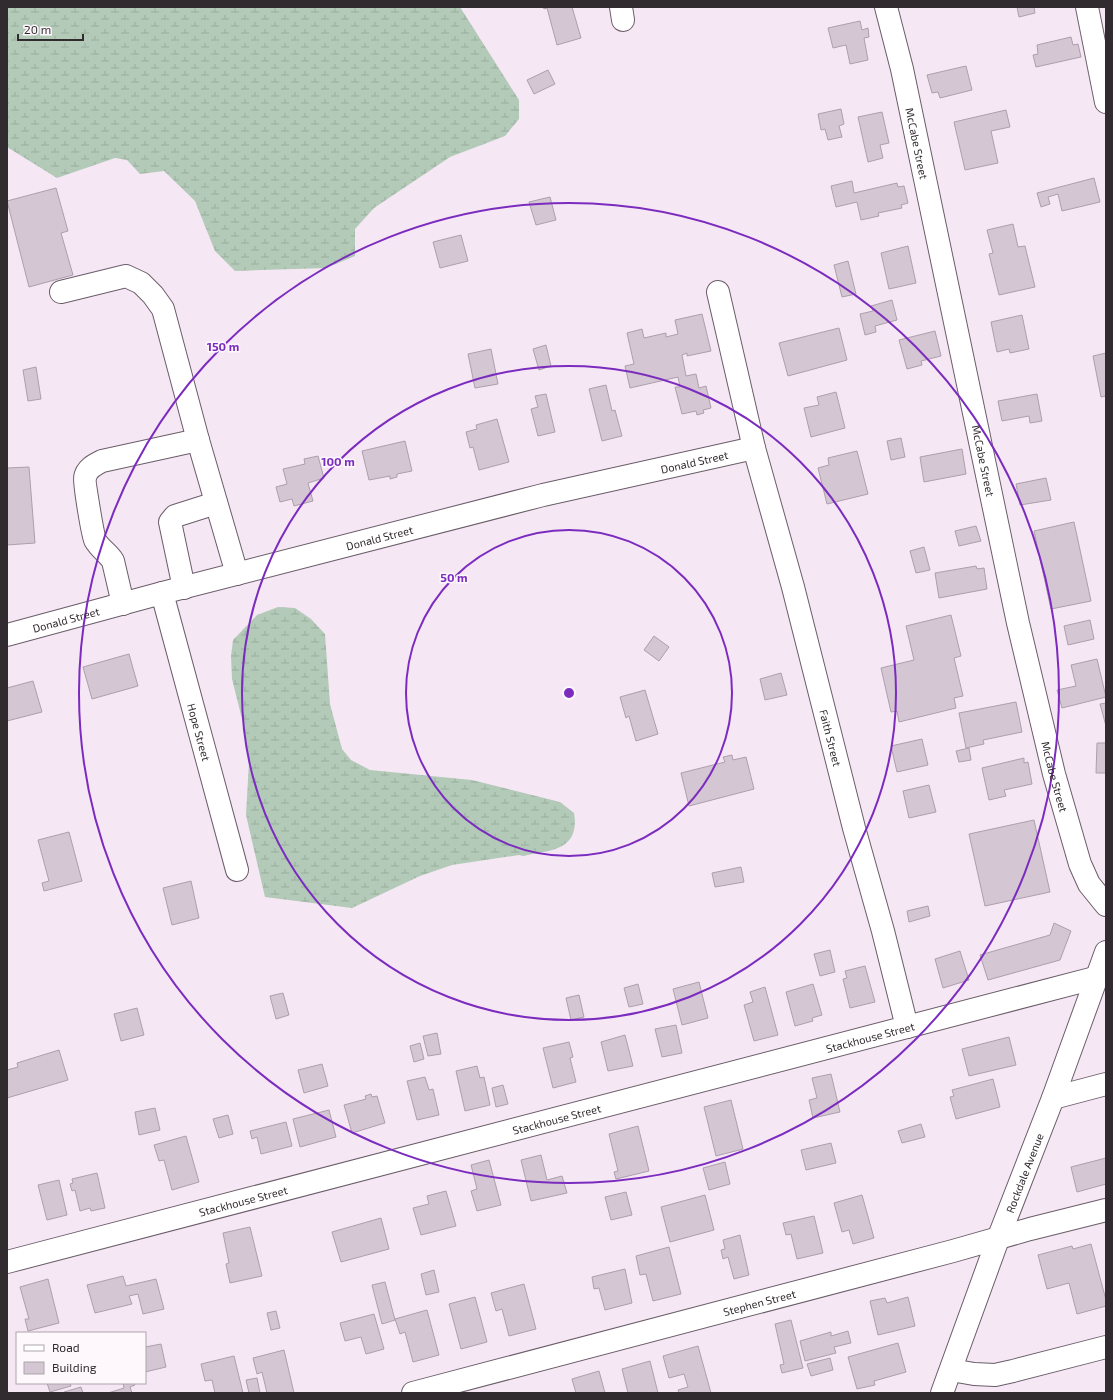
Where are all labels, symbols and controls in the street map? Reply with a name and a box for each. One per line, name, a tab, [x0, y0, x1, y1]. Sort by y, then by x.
scale bar	[18, 16, 83, 42]
text: 20 m	[24, 22, 51, 36]
street label: McCabe Street	[904, 106, 931, 180]
text: 150 m	[207, 339, 239, 353]
street label: McCabe Street	[970, 424, 998, 497]
street label: Donald Street	[659, 447, 729, 475]
text: 100 m	[321, 454, 355, 468]
street label: Donald Street	[344, 522, 414, 552]
text: 50 m	[440, 570, 468, 584]
street label: Donald Street	[31, 604, 101, 634]
centre of rings	[562, 686, 576, 700]
street label: Hope Street	[186, 702, 214, 762]
street label: Faith Street	[818, 708, 845, 768]
street label: McCabe Street	[1040, 740, 1071, 813]
street label: Stackhouse Street	[824, 1019, 916, 1054]
street label: Stackhouse Street	[511, 1101, 602, 1136]
street label: Rockdale Avenue	[1002, 1131, 1045, 1214]
street label: Stackhouse Street	[197, 1183, 289, 1218]
street label: Stephen Street	[722, 1286, 797, 1318]
legend	[16, 1332, 146, 1384]
text: Road	[52, 1340, 80, 1354]
text: Building	[52, 1360, 97, 1374]

